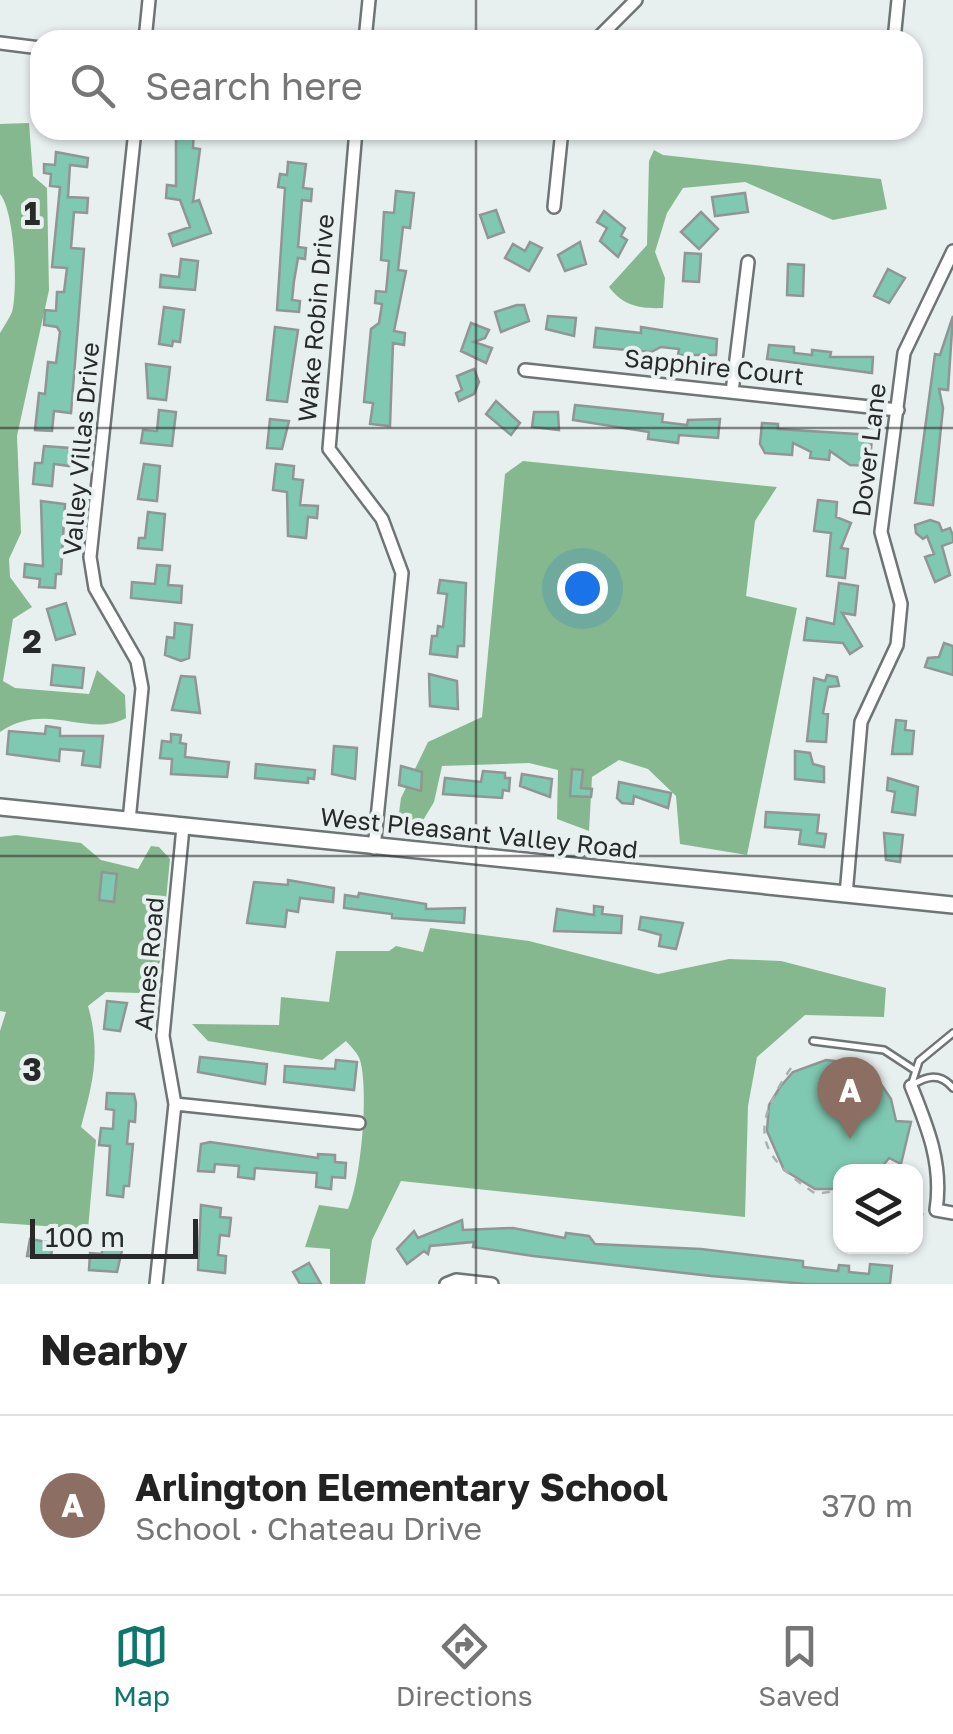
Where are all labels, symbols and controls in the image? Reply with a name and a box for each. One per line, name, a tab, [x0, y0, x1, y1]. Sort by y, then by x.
search box	[30, 30, 923, 140]
icon: search	[65, 58, 120, 113]
text: Search here	[145, 63, 363, 108]
text: 1	[24, 194, 40, 232]
street label: Wake Robin Drive	[291, 213, 340, 423]
street label: Valley Villas Drive	[56, 341, 105, 557]
street label: Sapphire Court	[623, 342, 805, 391]
street label: Dover Lane	[845, 381, 892, 519]
your location	[557, 563, 608, 614]
text: 2	[22, 622, 42, 660]
street label: West Pleasant Valley Road	[319, 800, 639, 865]
street label: Ames Road	[127, 896, 170, 1032]
text: 3	[22, 1050, 42, 1088]
pin: A	[818, 1056, 882, 1139]
map controls	[833, 1164, 923, 1254]
button: layers	[833, 1164, 923, 1254]
scale bar	[30, 1214, 198, 1258]
text: 100 m	[45, 1220, 125, 1253]
text: Nearby	[40, 1324, 188, 1374]
text: Arlington Elementary School	[135, 1464, 668, 1509]
text: A	[61, 1486, 84, 1524]
text: 370 m	[821, 1486, 913, 1524]
text: School · Chateau Drive	[135, 1509, 482, 1547]
tab: Map	[113, 1619, 170, 1712]
tab: Directions	[396, 1619, 533, 1712]
tab: Saved	[758, 1619, 840, 1712]

